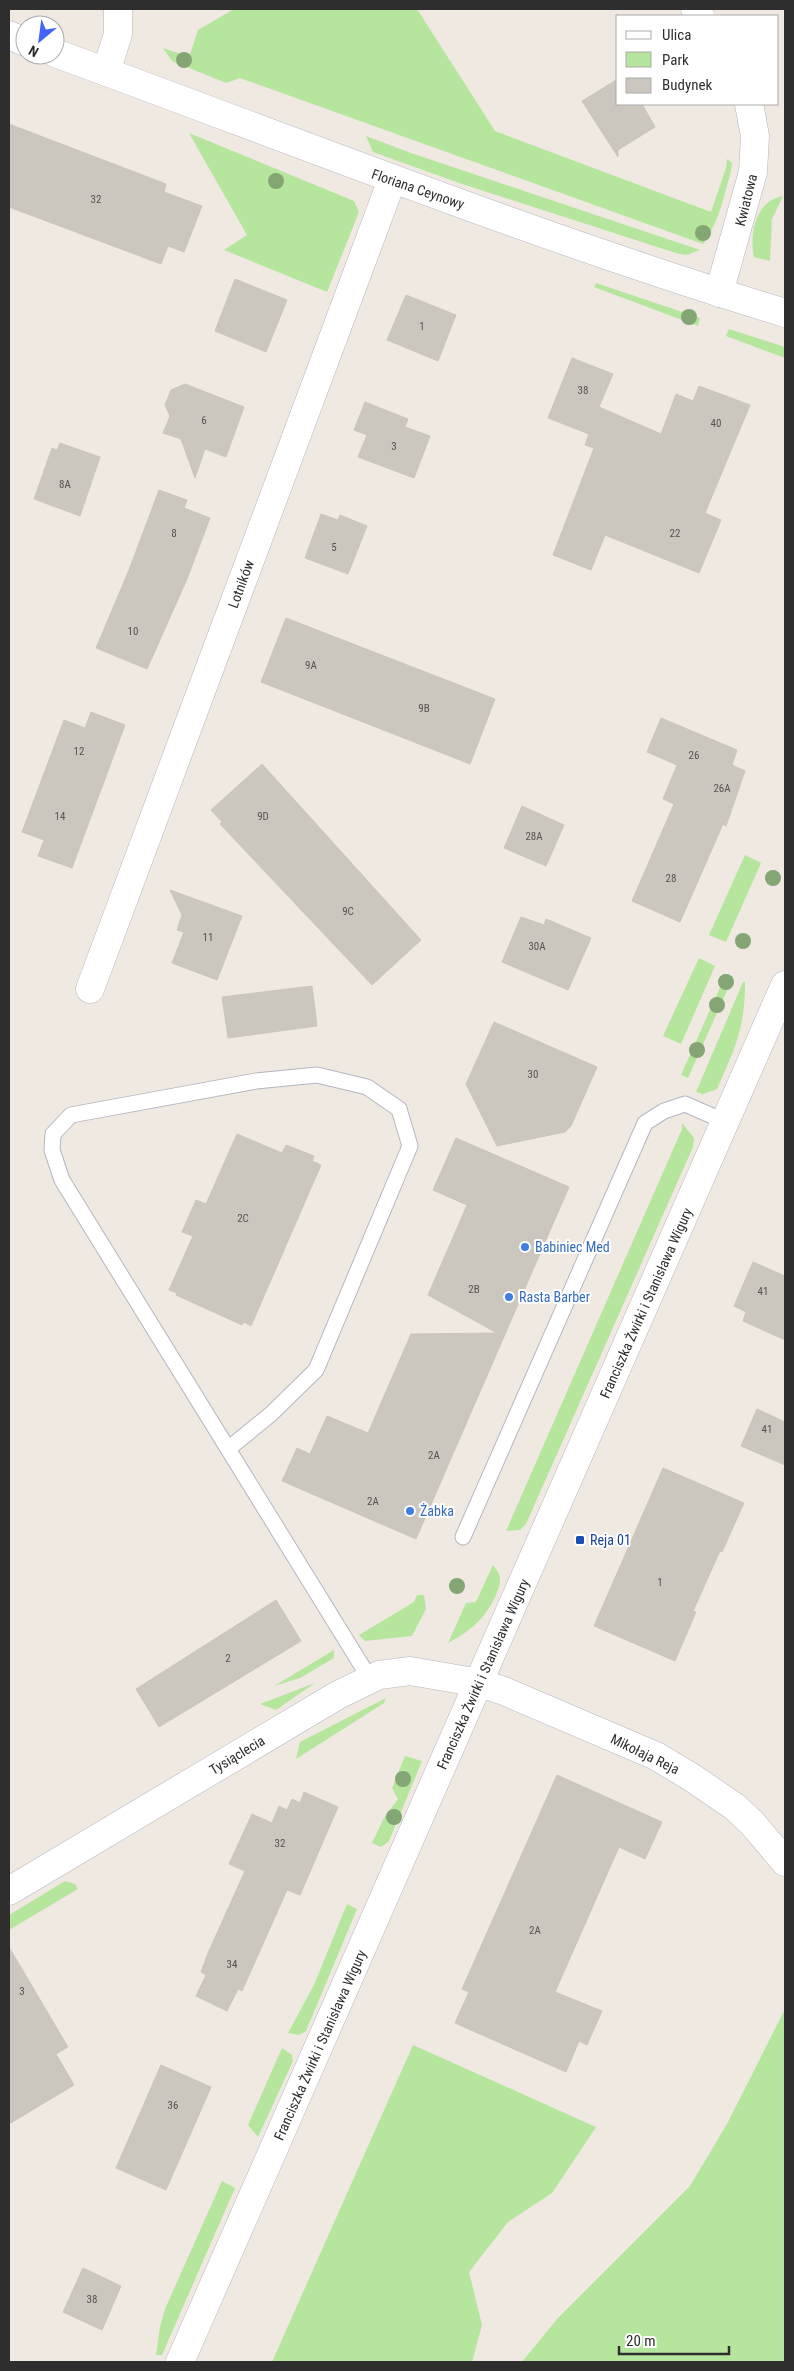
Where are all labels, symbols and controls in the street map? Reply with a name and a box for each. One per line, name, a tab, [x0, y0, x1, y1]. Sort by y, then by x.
north arrow	[15, 15, 65, 65]
legend	[616, 15, 779, 105]
text: Ulica	[662, 26, 691, 44]
text: N	[26, 42, 41, 60]
text: Park	[662, 51, 689, 69]
text: Budynek	[662, 76, 712, 94]
street label: Floriana Ceynowy	[370, 166, 467, 212]
street label: Kwiatowa	[732, 172, 760, 228]
house number: 32	[91, 193, 101, 206]
house number: 1	[419, 320, 425, 333]
house number: 38	[578, 384, 588, 397]
house number: 6	[201, 414, 207, 427]
house number: 40	[711, 417, 721, 430]
house number: 3	[391, 440, 397, 453]
house number: 8A	[59, 478, 72, 491]
house number: 8	[171, 527, 177, 540]
house number: 22	[670, 527, 680, 540]
house number: 5	[331, 541, 337, 554]
street label: Lotników	[225, 558, 257, 610]
house number: 10	[128, 625, 138, 638]
house number: 9A	[305, 659, 318, 672]
house number: 9B	[418, 702, 430, 715]
house number: 12	[74, 745, 84, 758]
house number: 26	[689, 749, 699, 762]
house number: 26A	[713, 782, 731, 795]
house number: 14	[55, 810, 66, 823]
house number: 9D	[257, 810, 269, 823]
house number: 28A	[525, 830, 543, 843]
house number: 28	[666, 872, 676, 885]
house number: 9C	[342, 905, 354, 918]
house number: 11	[203, 931, 213, 944]
house number: 30A	[528, 940, 546, 953]
house number: 30	[528, 1068, 538, 1081]
street label: Franciszka Żwirki i Stanisława Wigury	[597, 1205, 695, 1401]
house number: 2C	[237, 1212, 249, 1225]
place label: Babiniec Med	[535, 1239, 610, 1255]
marker: Babiniec Med	[519, 1241, 531, 1253]
house number: 2B	[468, 1283, 480, 1296]
house number: 41	[758, 1285, 768, 1298]
place label: Rasta Barber	[519, 1289, 590, 1305]
marker: Rasta Barber	[503, 1291, 515, 1303]
house number: 41	[762, 1423, 772, 1436]
house number: 2A	[428, 1449, 441, 1462]
house number: 2A	[367, 1495, 380, 1508]
place label: Żabka	[420, 1503, 454, 1519]
marker: Żabka	[404, 1505, 416, 1517]
place label: Reja 01	[590, 1532, 631, 1548]
marker: Reja 01	[574, 1534, 586, 1546]
street label: Franciszka Żwirki i Stanisława Wigury	[434, 1576, 532, 1772]
house number: 1	[657, 1576, 663, 1589]
house number: 2	[225, 1652, 231, 1665]
street label: Mikołaja Reja	[608, 1731, 682, 1777]
street label: Tysiąclecia	[206, 1732, 268, 1778]
house number: 32	[275, 1837, 285, 1850]
house number: 2A	[529, 1924, 542, 1937]
street label: Franciszka Żwirki i Stanisława Wigury	[271, 1947, 369, 2143]
house number: 34	[227, 1958, 238, 1971]
house number: 3	[19, 1985, 25, 1998]
house number: 36	[168, 2099, 178, 2112]
house number: 38	[87, 2293, 97, 2306]
scale bar	[619, 2324, 729, 2356]
text: 20 m	[626, 2332, 656, 2350]

